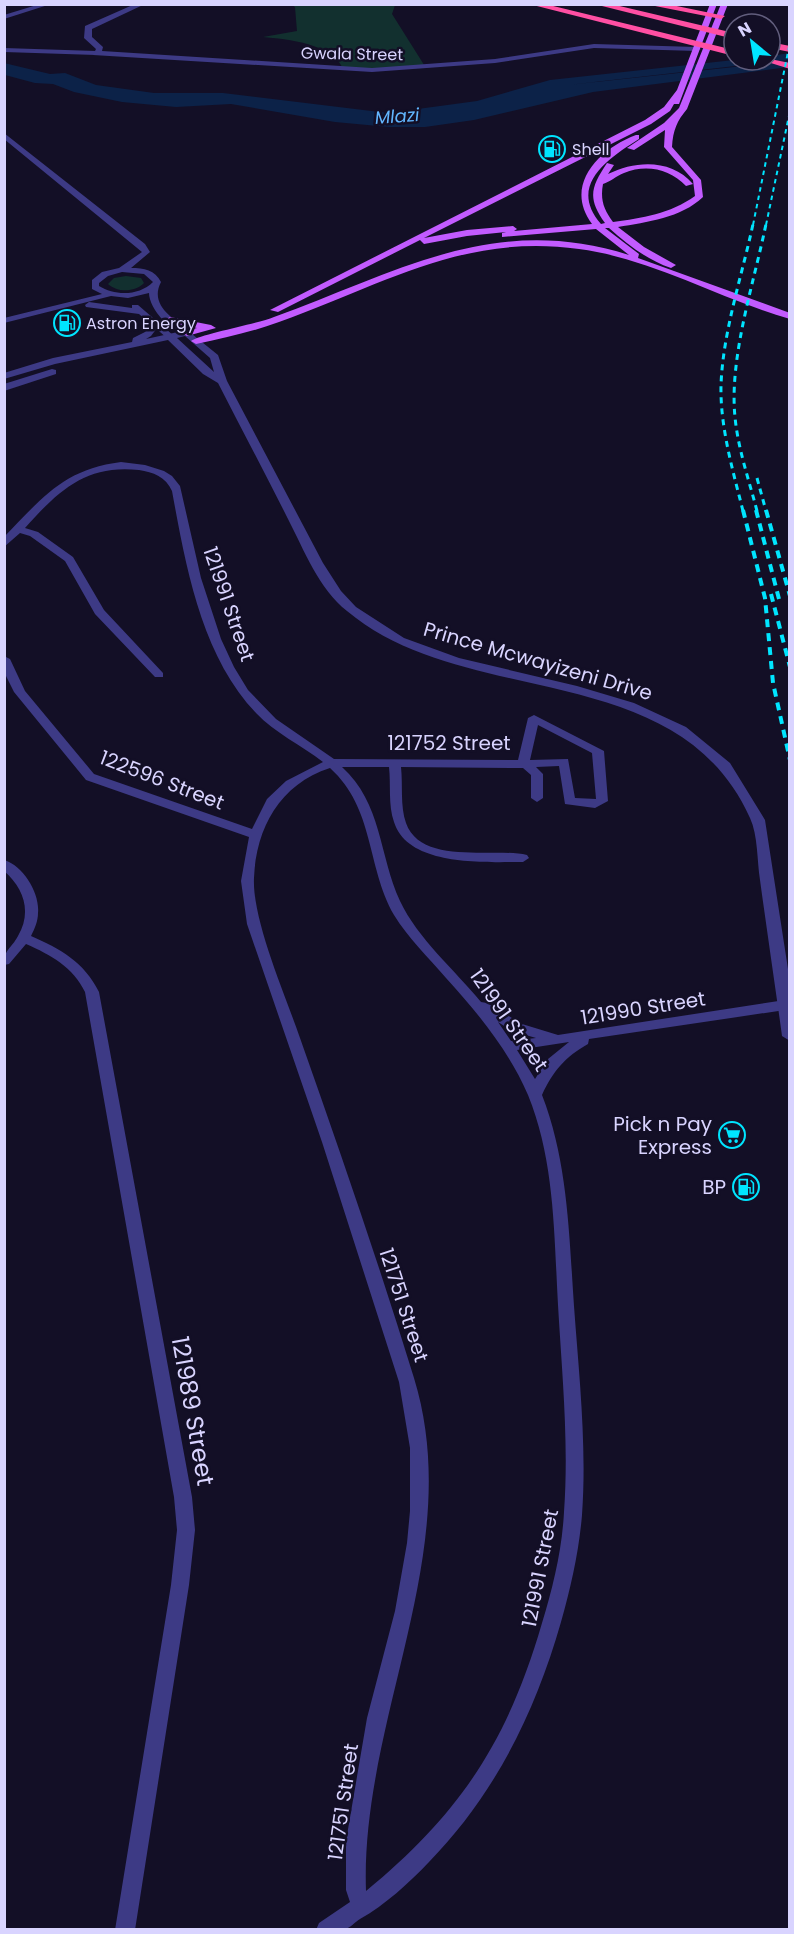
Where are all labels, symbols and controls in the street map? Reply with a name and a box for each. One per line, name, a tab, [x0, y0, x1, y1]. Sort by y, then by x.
north arrow	[722, 12, 782, 72]
text: N	[734, 16, 756, 42]
street label: Gwala Street	[301, 42, 403, 66]
water label: Mlazi	[374, 102, 421, 130]
fuel station icon: Shell	[537, 134, 567, 164]
place label: Shell	[572, 138, 609, 161]
fuel station icon: Astron Energy	[52, 308, 82, 338]
place label: Astron Energy	[86, 312, 196, 335]
street label: 121991 Street	[196, 543, 262, 665]
street label: Prince Mcwayizeni Drive	[420, 615, 656, 707]
street label: 121752 Street	[387, 729, 511, 757]
street label: 122596 Street	[96, 743, 228, 817]
street label: 121991 Street	[463, 963, 555, 1077]
street label: 121990 Street	[579, 984, 707, 1032]
place label: Pick n Pay Express	[613, 1110, 712, 1161]
supermarket icon: Pick n Pay Express	[717, 1120, 747, 1150]
fuel station icon: BP	[731, 1172, 761, 1202]
place label: BP	[702, 1173, 726, 1201]
street label: 121751 Street	[372, 1245, 436, 1365]
street label: 121989 Street	[164, 1334, 222, 1488]
street label: 121991 Street	[515, 1507, 565, 1629]
street label: 121751 Street	[321, 1742, 365, 1862]

